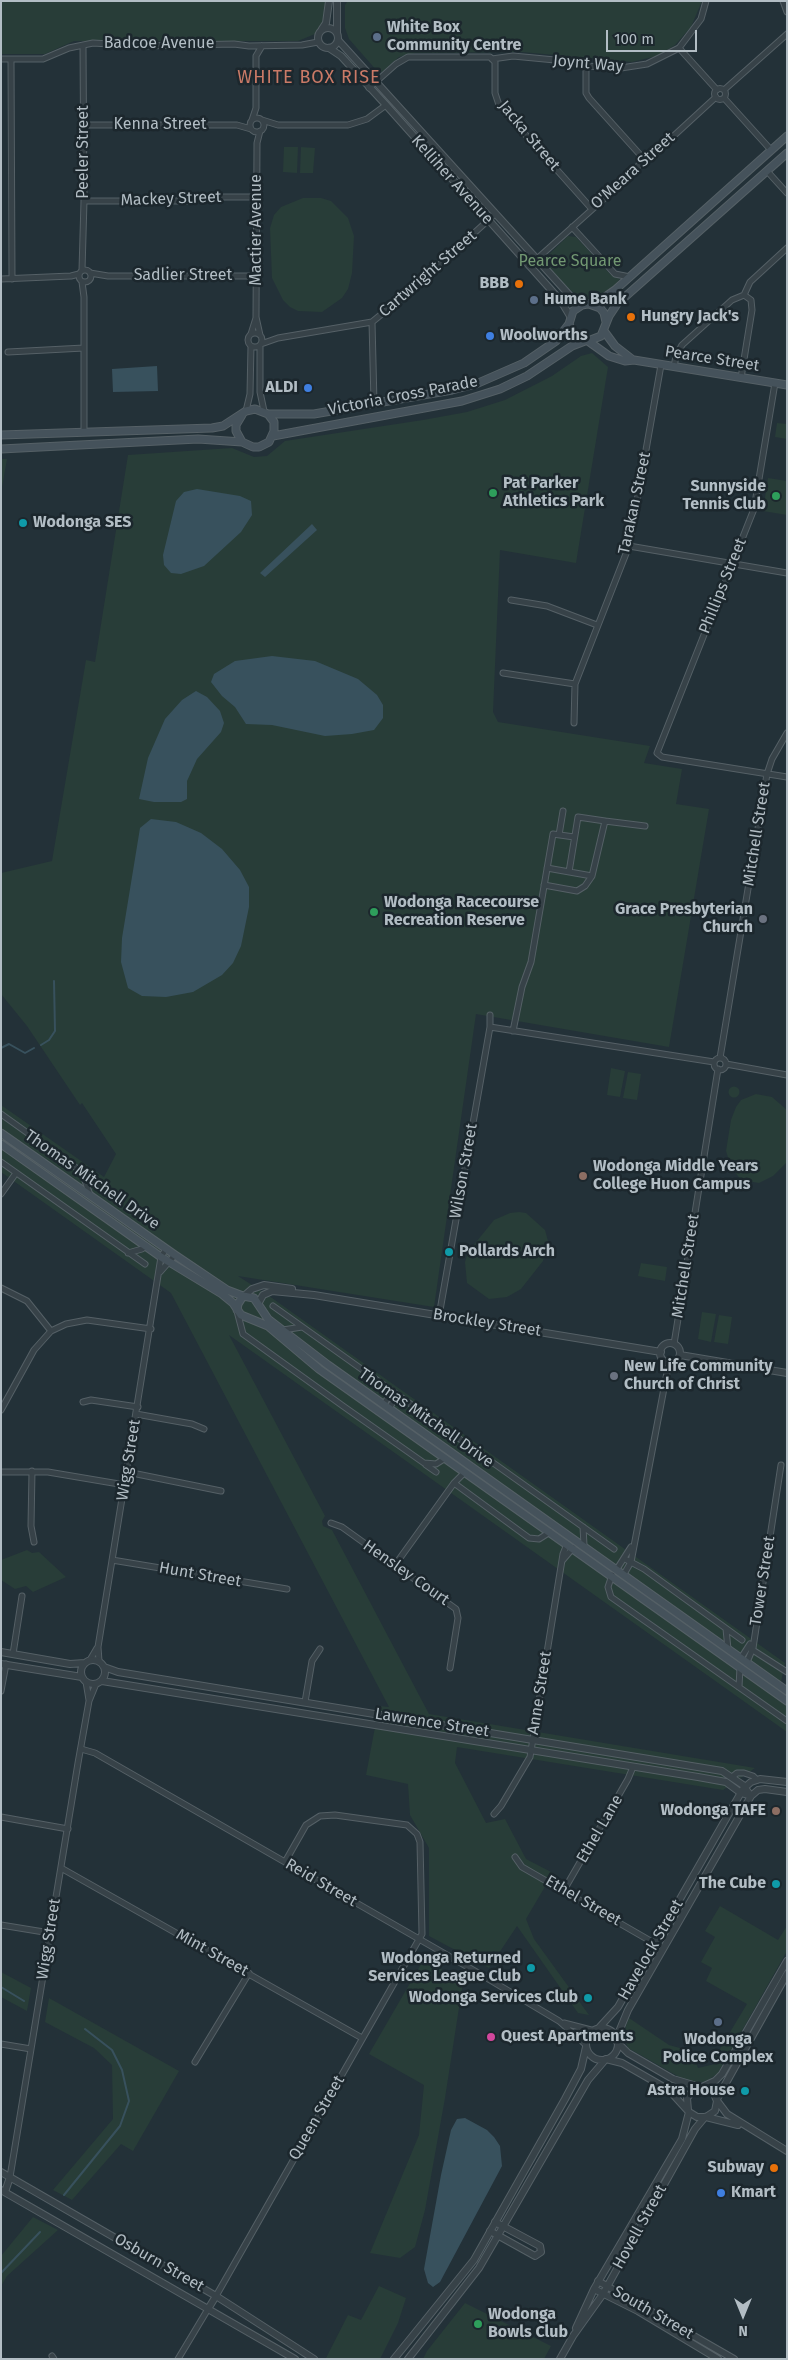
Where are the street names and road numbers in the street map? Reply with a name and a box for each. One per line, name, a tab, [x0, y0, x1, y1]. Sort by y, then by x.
street label: Badcoe Avenue	[104, 34, 214, 54]
street label: Joynt Way	[552, 51, 624, 77]
street label: Jacka Street	[494, 97, 564, 175]
street label: Peeler Street	[74, 105, 94, 199]
street label: Kenna Street	[113, 115, 207, 135]
street label: O'Meara Street	[587, 128, 679, 214]
street label: Kelliher Avenue	[407, 131, 497, 229]
street label: Mactier Avenue	[247, 174, 267, 286]
street label: Mackey Street	[120, 188, 222, 210]
street label: Cartwright Street	[375, 226, 481, 322]
street label: Sadlier Street	[134, 266, 232, 286]
street label: Pearce Street	[663, 342, 761, 376]
street label: Victoria Cross Parade	[327, 372, 479, 420]
street label: Tarakan Street	[615, 450, 655, 556]
street label: Phillips Street	[695, 535, 751, 637]
street label: Mitchell Street	[739, 781, 775, 887]
street label: Wilson Street	[446, 1122, 482, 1220]
street label: Thomas Mitchell Drive	[21, 1126, 163, 1234]
street label: Mitchell Street	[668, 1213, 704, 1319]
street label: Brockley Street	[431, 1305, 543, 1341]
street label: Thomas Mitchell Drive	[355, 1364, 497, 1472]
street label: Wigg Street	[113, 1418, 145, 1502]
street label: Tower Street	[746, 1535, 780, 1627]
street label: Hensley Court	[359, 1536, 453, 1610]
street label: Hunt Street	[157, 1558, 243, 1592]
street label: Anne Street	[524, 1650, 556, 1736]
street label: Lawrence Street	[374, 1704, 490, 1742]
street label: Ethel Lane	[573, 1791, 627, 1867]
street label: Reid Street	[282, 1855, 360, 1911]
street label: Ethel Street	[542, 1872, 624, 1930]
street label: Havelock Street	[614, 1896, 688, 2004]
street label: Wigg Street	[33, 1897, 65, 1981]
street label: Mint Street	[172, 1925, 252, 1981]
street label: Queen Street	[285, 2072, 349, 2164]
street label: Hovell Street	[609, 2181, 671, 2273]
street label: Osburn Street	[111, 2230, 207, 2296]
street label: South Street	[609, 2282, 697, 2344]

